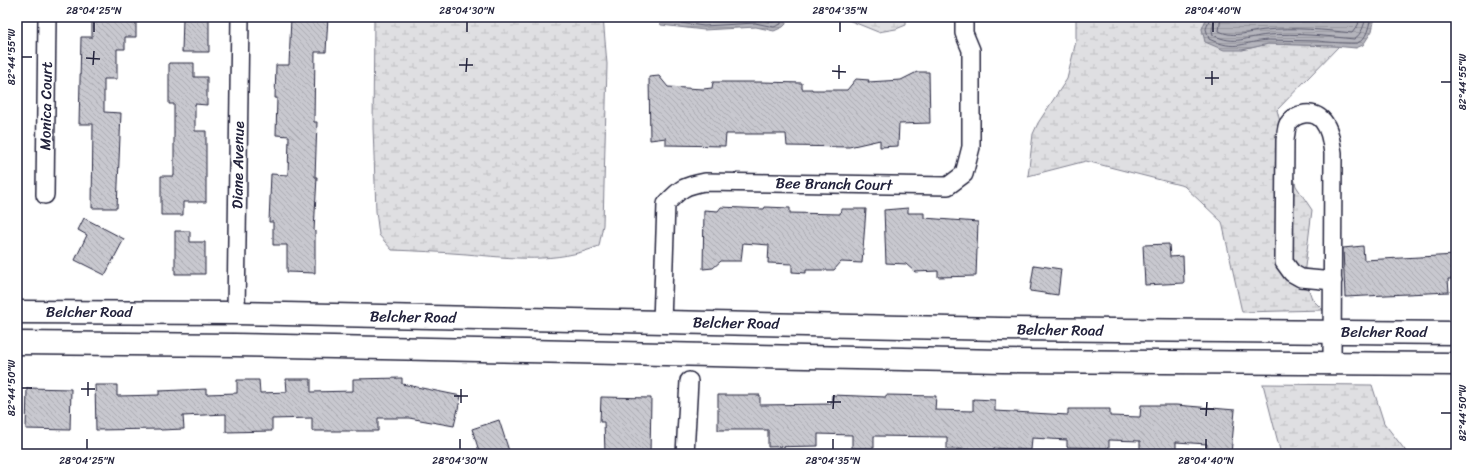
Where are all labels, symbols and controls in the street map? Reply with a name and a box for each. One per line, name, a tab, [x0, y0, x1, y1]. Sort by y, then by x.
text: 28°04'25"N	[66, 2, 122, 20]
text: 28°04'30"N	[439, 2, 495, 20]
text: 28°04'35"N	[812, 2, 868, 20]
text: 28°04'40"N	[1185, 2, 1241, 20]
text: 82°44'55"W	[3, 29, 21, 85]
text: 82°44'55"W	[1454, 54, 1472, 110]
street label: Monica Court	[32, 61, 60, 151]
street label: Diane Avenue	[224, 121, 252, 209]
street label: Bee Branch Court	[775, 170, 893, 198]
street label: Belcher Road	[46, 299, 133, 325]
street label: Belcher Road	[370, 303, 458, 331]
street label: Belcher Road	[693, 309, 781, 337]
street label: Belcher Road	[1017, 316, 1105, 344]
street label: Belcher Road	[1341, 319, 1428, 345]
text: 82°44'50"W	[3, 359, 21, 416]
text: 82°44'50"W	[1454, 384, 1472, 441]
text: 28°04'25"N	[59, 452, 115, 470]
text: 28°04'30"N	[432, 452, 488, 470]
text: 28°04'35"N	[805, 452, 861, 470]
text: 28°04'40"N	[1178, 452, 1234, 470]

